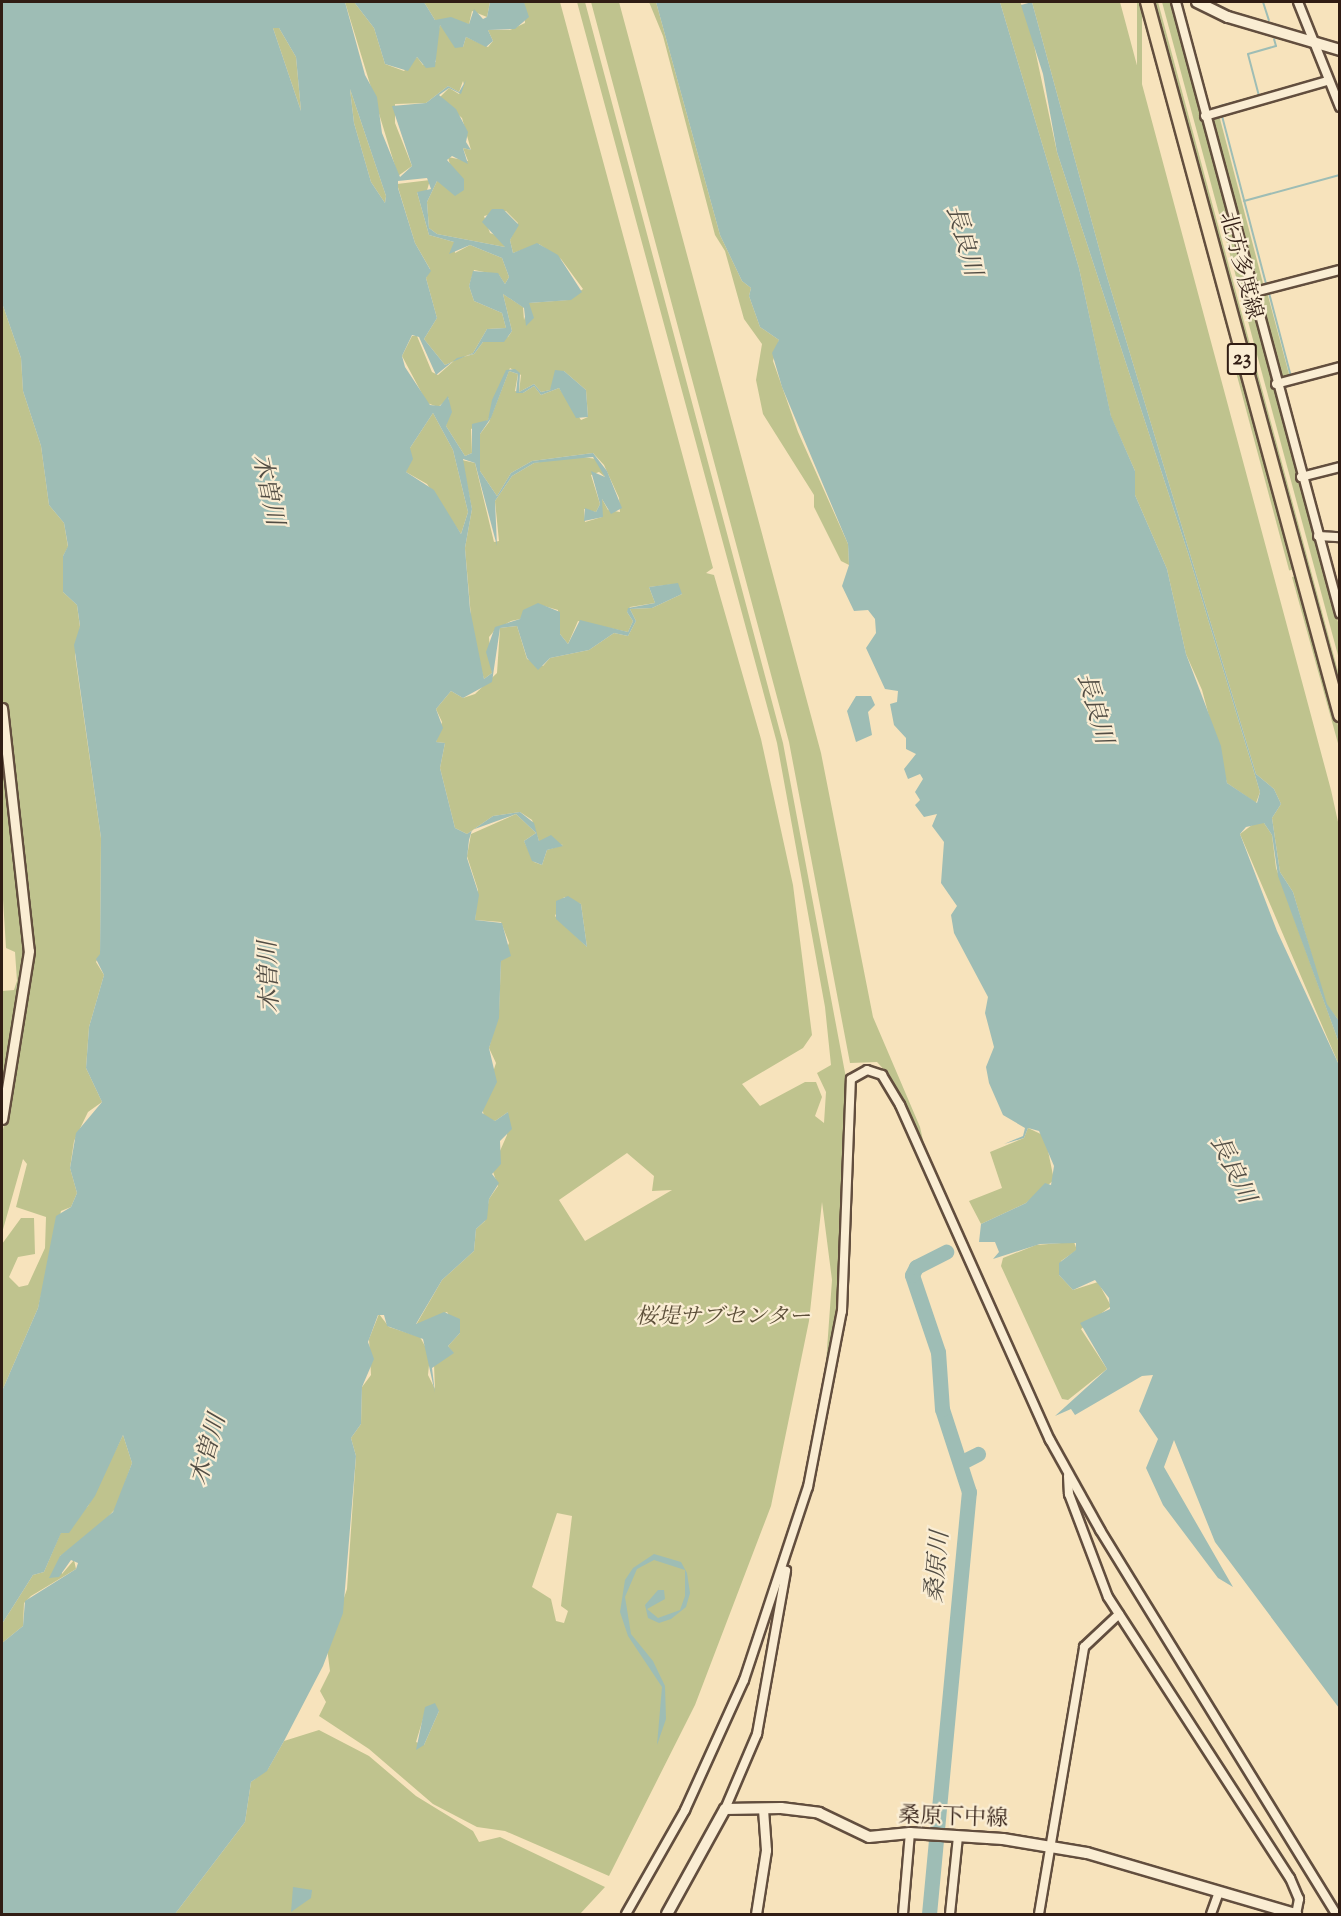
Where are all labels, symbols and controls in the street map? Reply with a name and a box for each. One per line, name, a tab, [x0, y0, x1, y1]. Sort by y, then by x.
water label: 長良川	[938, 202, 986, 280]
street label: 北方多度線	[1212, 209, 1266, 323]
road number: 23	[1226, 341, 1258, 377]
water label: 木曽川	[244, 452, 288, 528]
water label: 長良川	[1069, 670, 1117, 748]
water label: 木曽川	[255, 941, 287, 1013]
water label: 長良川	[1202, 1131, 1260, 1209]
park label: 桜堤サブセンター	[635, 1306, 811, 1332]
water label: 木曽川	[186, 1411, 234, 1489]
water label: 桑原川	[922, 1530, 956, 1604]
street label: 桑原下中線	[898, 1804, 1008, 1834]

